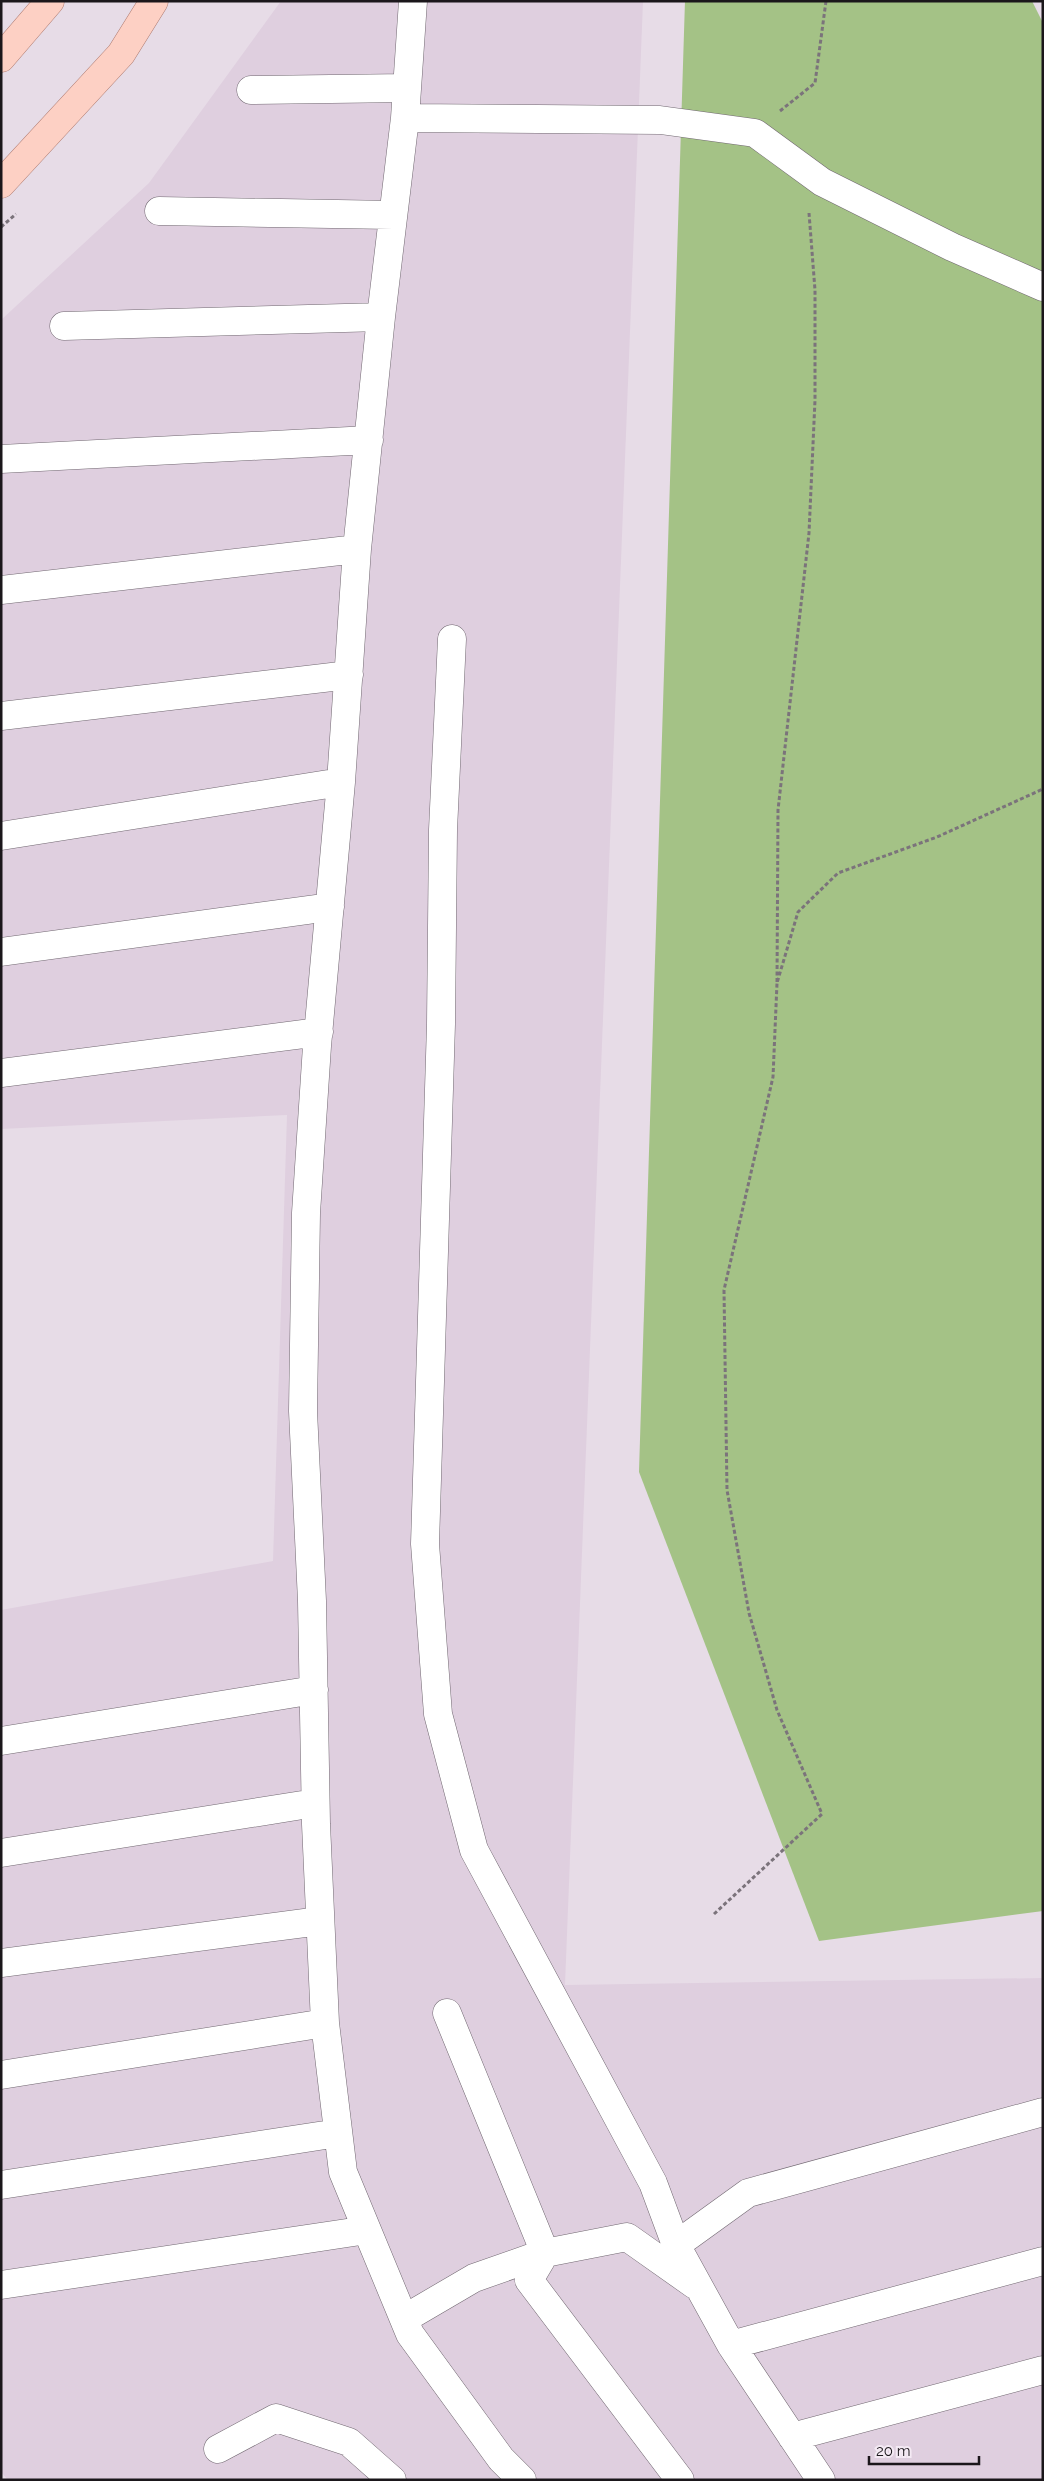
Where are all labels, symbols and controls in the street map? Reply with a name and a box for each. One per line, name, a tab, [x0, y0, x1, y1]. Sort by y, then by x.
scale bar	[869, 2434, 979, 2466]
text: 20 m	[876, 2442, 911, 2460]

